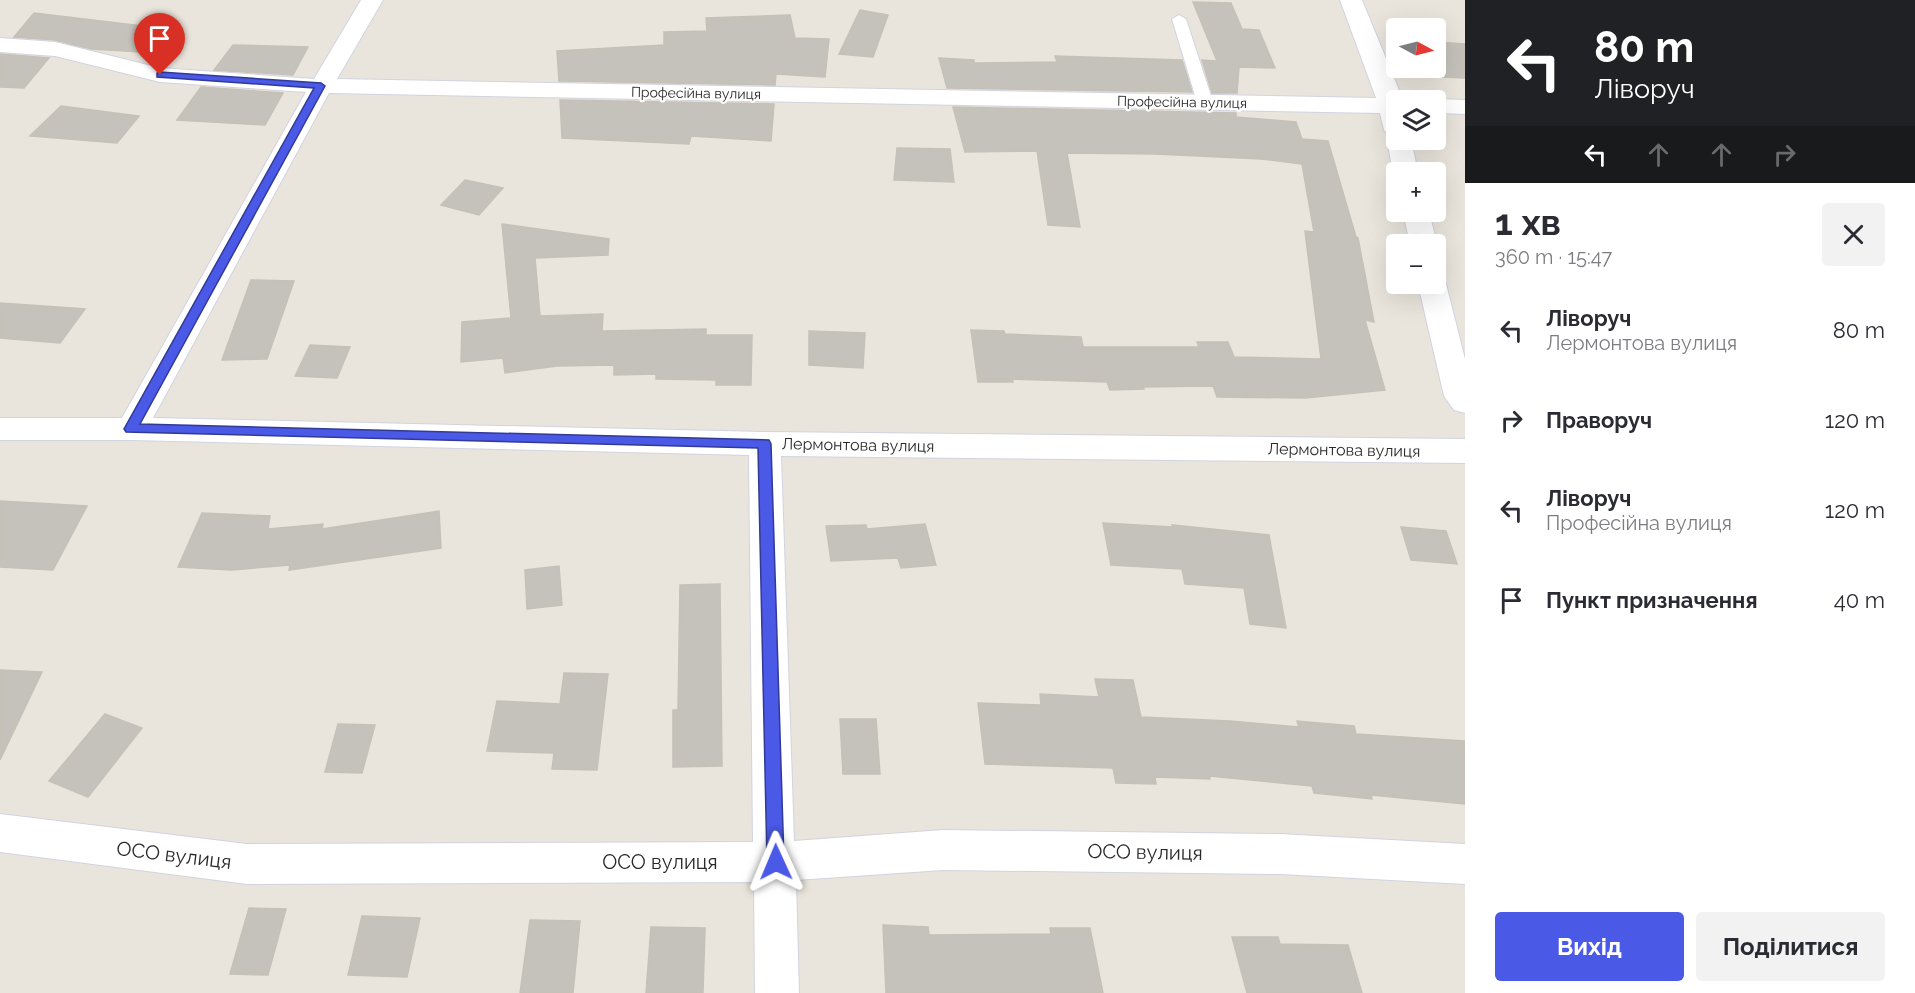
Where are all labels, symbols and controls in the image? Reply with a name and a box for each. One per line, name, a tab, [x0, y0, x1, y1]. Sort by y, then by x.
pin	[134, 13, 185, 75]
north arrow	[1386, 18, 1446, 78]
map controls	[1386, 18, 1446, 294]
icon: arrive	[143, 22, 176, 55]
text: 80 m	[1594, 23, 1694, 72]
icon: left	[1495, 24, 1573, 102]
text: Ліворуч	[1594, 73, 1695, 104]
street label: Професійна вулиця	[631, 84, 761, 102]
button: layers	[1386, 90, 1446, 150]
street label: Професійна вулиця	[1117, 93, 1247, 111]
icon: left	[1579, 138, 1612, 171]
icon: ahead	[1642, 138, 1675, 171]
icon: ahead	[1705, 138, 1738, 171]
icon: right	[1768, 138, 1801, 171]
button: +	[1386, 162, 1446, 222]
text: 1 хв	[1495, 201, 1561, 243]
button: close	[1822, 203, 1885, 266]
button: −	[1386, 234, 1446, 294]
text: 360 m · 15:47	[1495, 245, 1612, 269]
text: Ліворуч	[1546, 305, 1631, 331]
icon: left	[1495, 314, 1528, 347]
text: 80 m	[1833, 317, 1885, 343]
text: Лермонтова вулиця	[1546, 331, 1737, 355]
icon: right	[1495, 404, 1528, 437]
text: Праворуч	[1546, 407, 1652, 433]
text: 120 m	[1825, 407, 1885, 433]
street label: Лермонтова вулиця	[781, 434, 935, 456]
street label: Лермонтова вулиця	[1267, 439, 1421, 461]
text: Ліворуч	[1546, 485, 1631, 511]
icon: left	[1495, 494, 1528, 527]
text: 120 m	[1825, 497, 1885, 523]
text: Професійна вулиця	[1546, 511, 1732, 535]
icon: arrive	[1495, 584, 1528, 617]
text: Пункт призначення	[1546, 587, 1758, 613]
text: 40 m	[1834, 587, 1885, 613]
position arrow	[744, 830, 808, 894]
street label: ОСО вулиця	[115, 836, 233, 874]
street label: ОСО вулиця	[1087, 839, 1203, 865]
street label: ОСО вулиця	[602, 850, 718, 874]
button: Вихід	[1495, 912, 1684, 981]
button: Поділитися	[1696, 912, 1885, 981]

